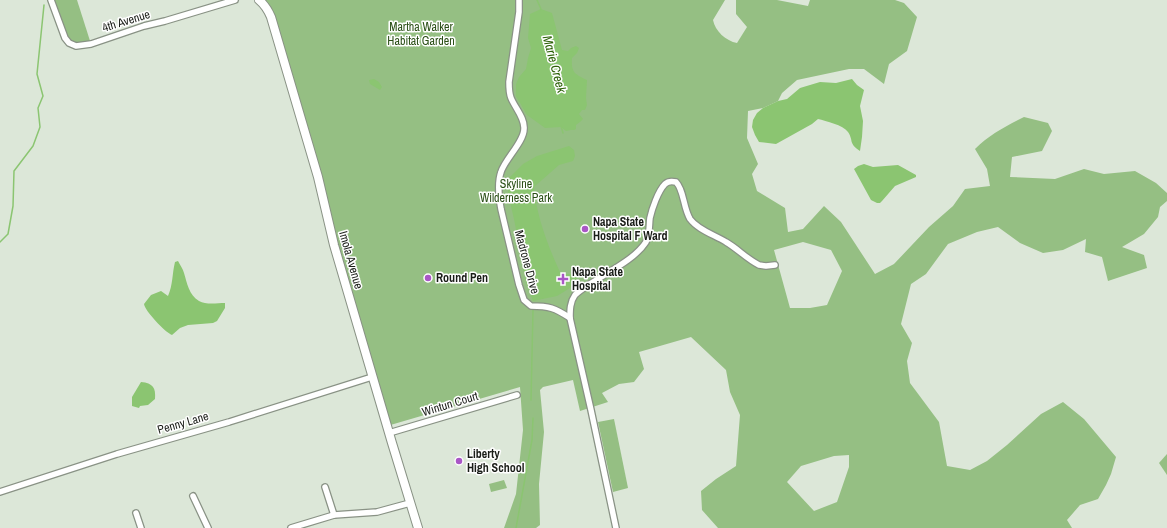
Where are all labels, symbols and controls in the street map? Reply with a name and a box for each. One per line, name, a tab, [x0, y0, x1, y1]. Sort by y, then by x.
street label: 4th Avenue	[100, 6, 152, 36]
park label: Martha Walker Habitat Garden	[387, 19, 455, 49]
water label: Marie Creek	[539, 34, 570, 95]
park label: Skyline Wilderness Park	[480, 176, 552, 206]
place label: Napa State Hospital F Ward	[593, 214, 668, 244]
marker: Napa State Hospital F Ward	[580, 224, 590, 234]
street label: Madrone Drive	[511, 228, 543, 296]
street label: Imola Avenue	[335, 229, 367, 291]
place label: Napa State Hospital	[572, 264, 623, 294]
place label: Round Pen	[436, 270, 488, 286]
marker: Round Pen	[423, 273, 433, 283]
marker: Napa State Hospital	[557, 273, 569, 285]
street label: Wintun Court	[420, 388, 480, 420]
street label: Penny Lane	[156, 408, 210, 438]
place label: Liberty High School	[467, 446, 525, 476]
marker: Liberty High School	[454, 456, 464, 466]

